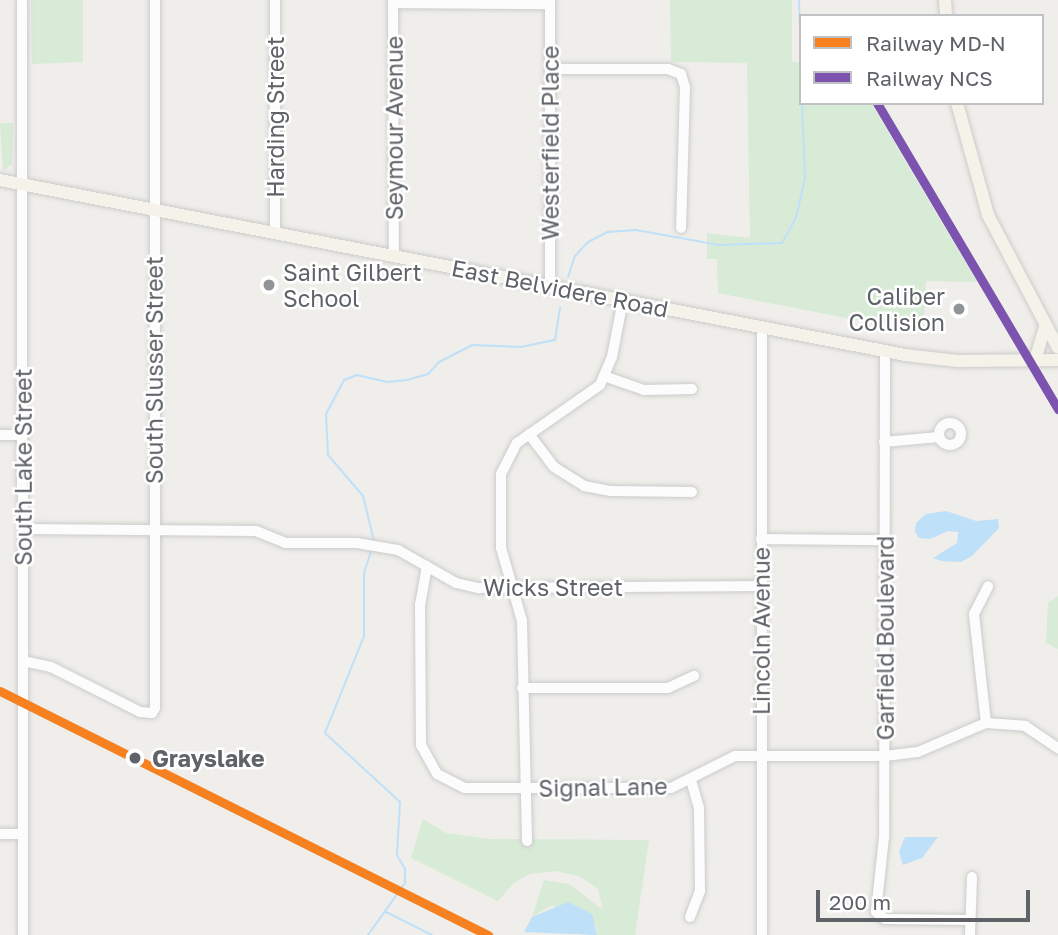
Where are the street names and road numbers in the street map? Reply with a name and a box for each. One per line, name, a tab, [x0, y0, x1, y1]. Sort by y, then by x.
street label: Harding Street	[261, 36, 289, 198]
street label: Seymour Avenue	[380, 36, 408, 220]
street label: Westerfield Place	[536, 46, 564, 240]
street label: East Belvidere Road	[449, 253, 671, 323]
street label: South Slusser Street	[140, 256, 168, 484]
street label: South Lake Street	[9, 368, 37, 566]
street label: Garfield Boulevard	[871, 536, 899, 740]
street label: Lincoln Avenue	[747, 547, 775, 715]
street label: Wicks Street	[483, 573, 623, 601]
street label: Signal Lane	[538, 772, 668, 802]

